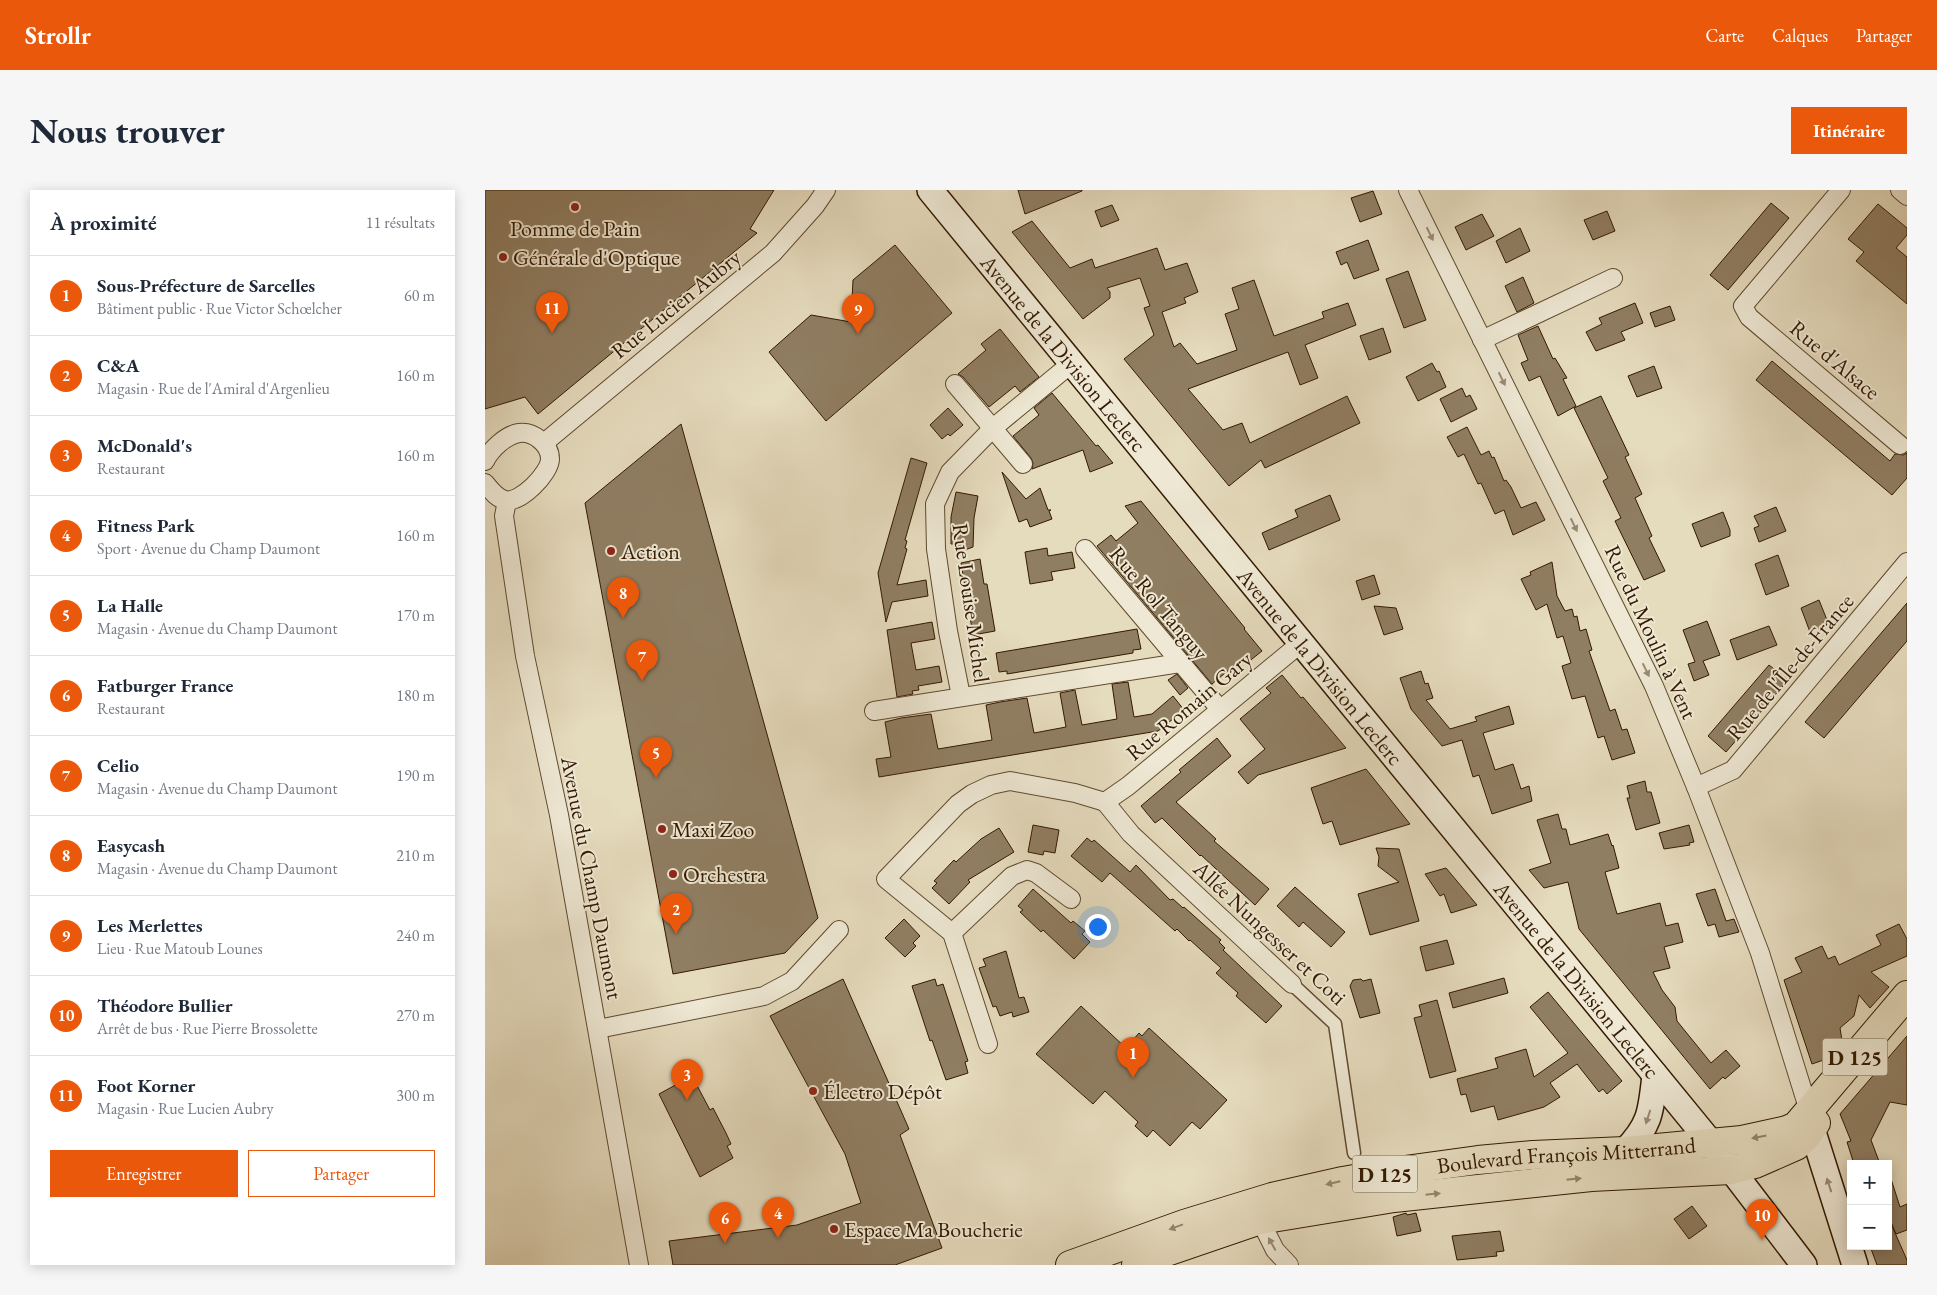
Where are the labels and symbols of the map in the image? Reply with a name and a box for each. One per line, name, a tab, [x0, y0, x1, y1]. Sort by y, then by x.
marker: Pomme de Pain	[569, 201, 581, 213]
place label: Pomme de Pain	[510, 214, 640, 243]
one-way arrow	[1425, 226, 1434, 241]
place label: Générale d'Optique	[513, 243, 680, 272]
street label: Rue Lucien Aubry	[605, 243, 747, 365]
street label: Avenue de la Division Leclerc	[974, 248, 1153, 458]
marker: Générale d'Optique	[497, 251, 509, 263]
pin: 11	[536, 292, 568, 333]
pin: 9	[842, 293, 874, 334]
street label: Rue d'Alsace	[1784, 314, 1886, 406]
one-way arrow	[1498, 372, 1506, 386]
one-way arrow	[1570, 517, 1578, 532]
street label: Rue Louise Michel	[945, 522, 997, 684]
place label: Action	[620, 537, 680, 566]
street label: Rue Rol Tanguy	[1103, 540, 1215, 666]
street label: Rue du Moulin à Vent	[1598, 540, 1704, 724]
marker: Action	[605, 545, 617, 557]
street label: Avenue de la Division Leclerc	[1230, 561, 1410, 771]
pin: 8	[607, 577, 639, 618]
street label: Rue de l'Île-de-France	[1720, 587, 1860, 747]
pin: 7	[626, 640, 658, 681]
street label: Rue Romain Gary	[1120, 645, 1258, 767]
one-way arrow	[1643, 663, 1651, 677]
pin: 5	[640, 737, 672, 778]
street label: Avenue du Champ Daumont	[554, 753, 630, 1002]
place label: Maxi Zoo	[672, 815, 755, 844]
marker: Maxi Zoo	[656, 823, 668, 835]
street label: Allée Nungesser et Coti	[1187, 854, 1353, 1012]
place label: Orchestra	[683, 860, 766, 889]
marker: Orchestra	[667, 868, 679, 880]
street label: Avenue de la Division Leclerc	[1487, 874, 1667, 1084]
pin: 2	[660, 893, 692, 934]
your location	[1085, 914, 1111, 940]
pin: 1	[1117, 1037, 1149, 1078]
road number: D 125	[1823, 1039, 1887, 1076]
pin: 3	[671, 1059, 703, 1100]
place label: Électro Dépôt	[823, 1077, 942, 1106]
marker: Électro Dépôt	[807, 1085, 819, 1097]
one-way arrow	[1644, 1109, 1652, 1124]
street label: Boulevard François Mitterrand	[1435, 1130, 1698, 1180]
one-way arrow	[1750, 1133, 1766, 1141]
road number: D 125	[1353, 1156, 1417, 1192]
one-way arrow	[1566, 1175, 1582, 1183]
one-way arrow	[1825, 1178, 1832, 1193]
one-way arrow	[1324, 1180, 1340, 1188]
one-way arrow	[1425, 1190, 1441, 1198]
pin: 4	[762, 1197, 794, 1238]
pin: 10	[1746, 1199, 1778, 1240]
pin: 6	[709, 1202, 741, 1243]
place label: Espace Ma Boucherie	[844, 1215, 1023, 1244]
marker: Espace Ma Boucherie	[828, 1223, 840, 1235]
one-way arrow	[1168, 1223, 1183, 1231]
one-way arrow	[1268, 1236, 1276, 1251]

